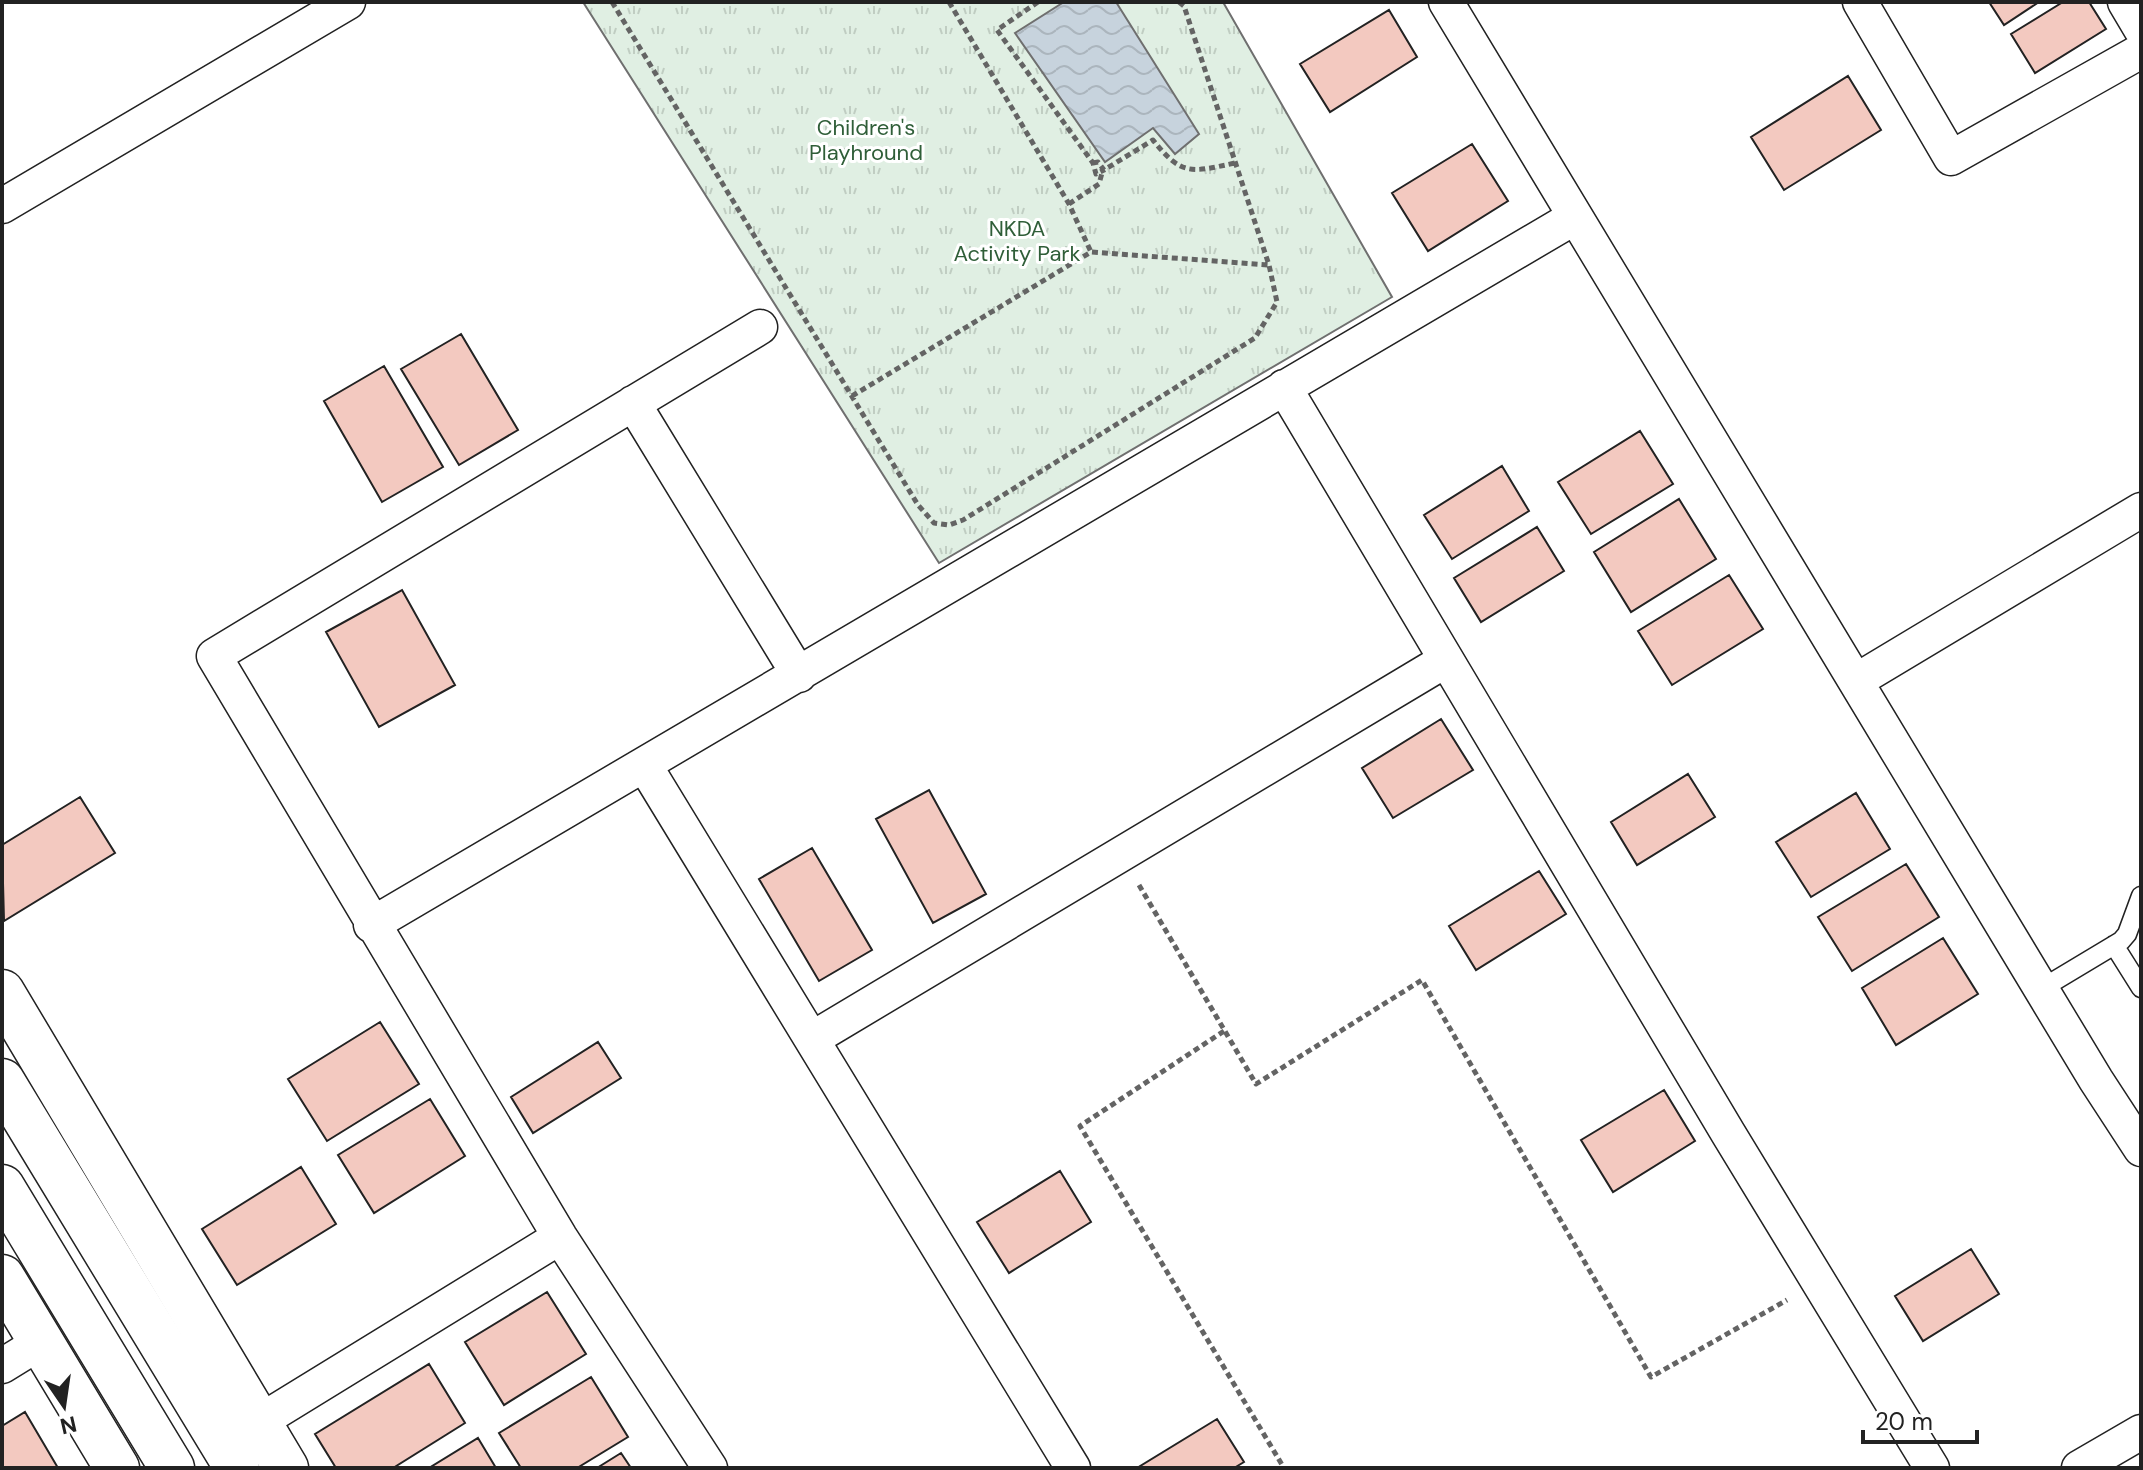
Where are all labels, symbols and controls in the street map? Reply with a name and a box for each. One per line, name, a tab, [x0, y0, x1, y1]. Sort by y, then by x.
park label: Children's Playhround	[809, 113, 923, 167]
park label: NKDA Activity Park	[953, 214, 1081, 268]
north arrow	[24, 1366, 104, 1446]
scale bar	[1863, 1394, 1977, 1444]
text: 20 m	[1875, 1406, 1933, 1437]
text: N	[57, 1409, 79, 1441]

